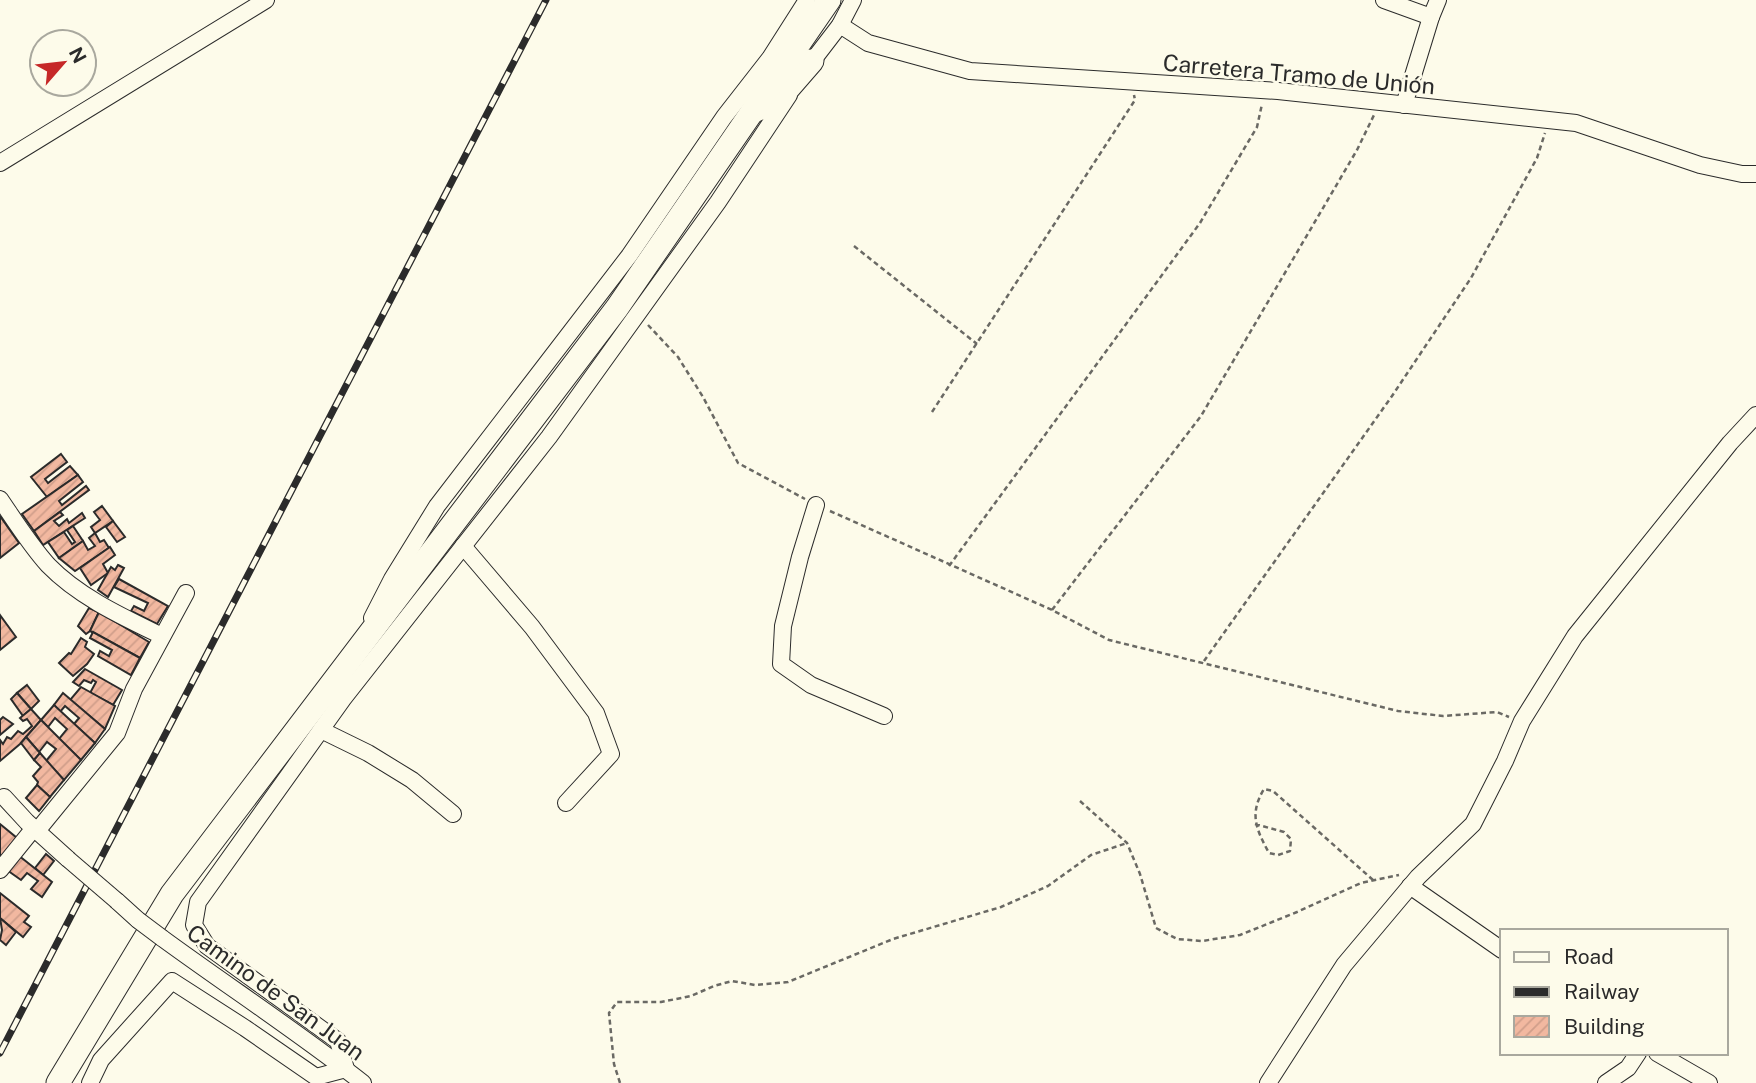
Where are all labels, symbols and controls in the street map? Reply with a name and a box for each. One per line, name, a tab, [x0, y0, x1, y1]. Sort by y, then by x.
north arrow	[28, 28, 98, 98]
text: N	[65, 43, 91, 67]
street label: Carretera Tramo de Unión	[1162, 49, 1436, 99]
street label: Camino de San Juan	[182, 919, 370, 1065]
legend	[1500, 929, 1728, 1055]
text: Road	[1564, 944, 1614, 969]
text: Railway	[1564, 979, 1640, 1004]
text: Building	[1564, 1014, 1645, 1039]

